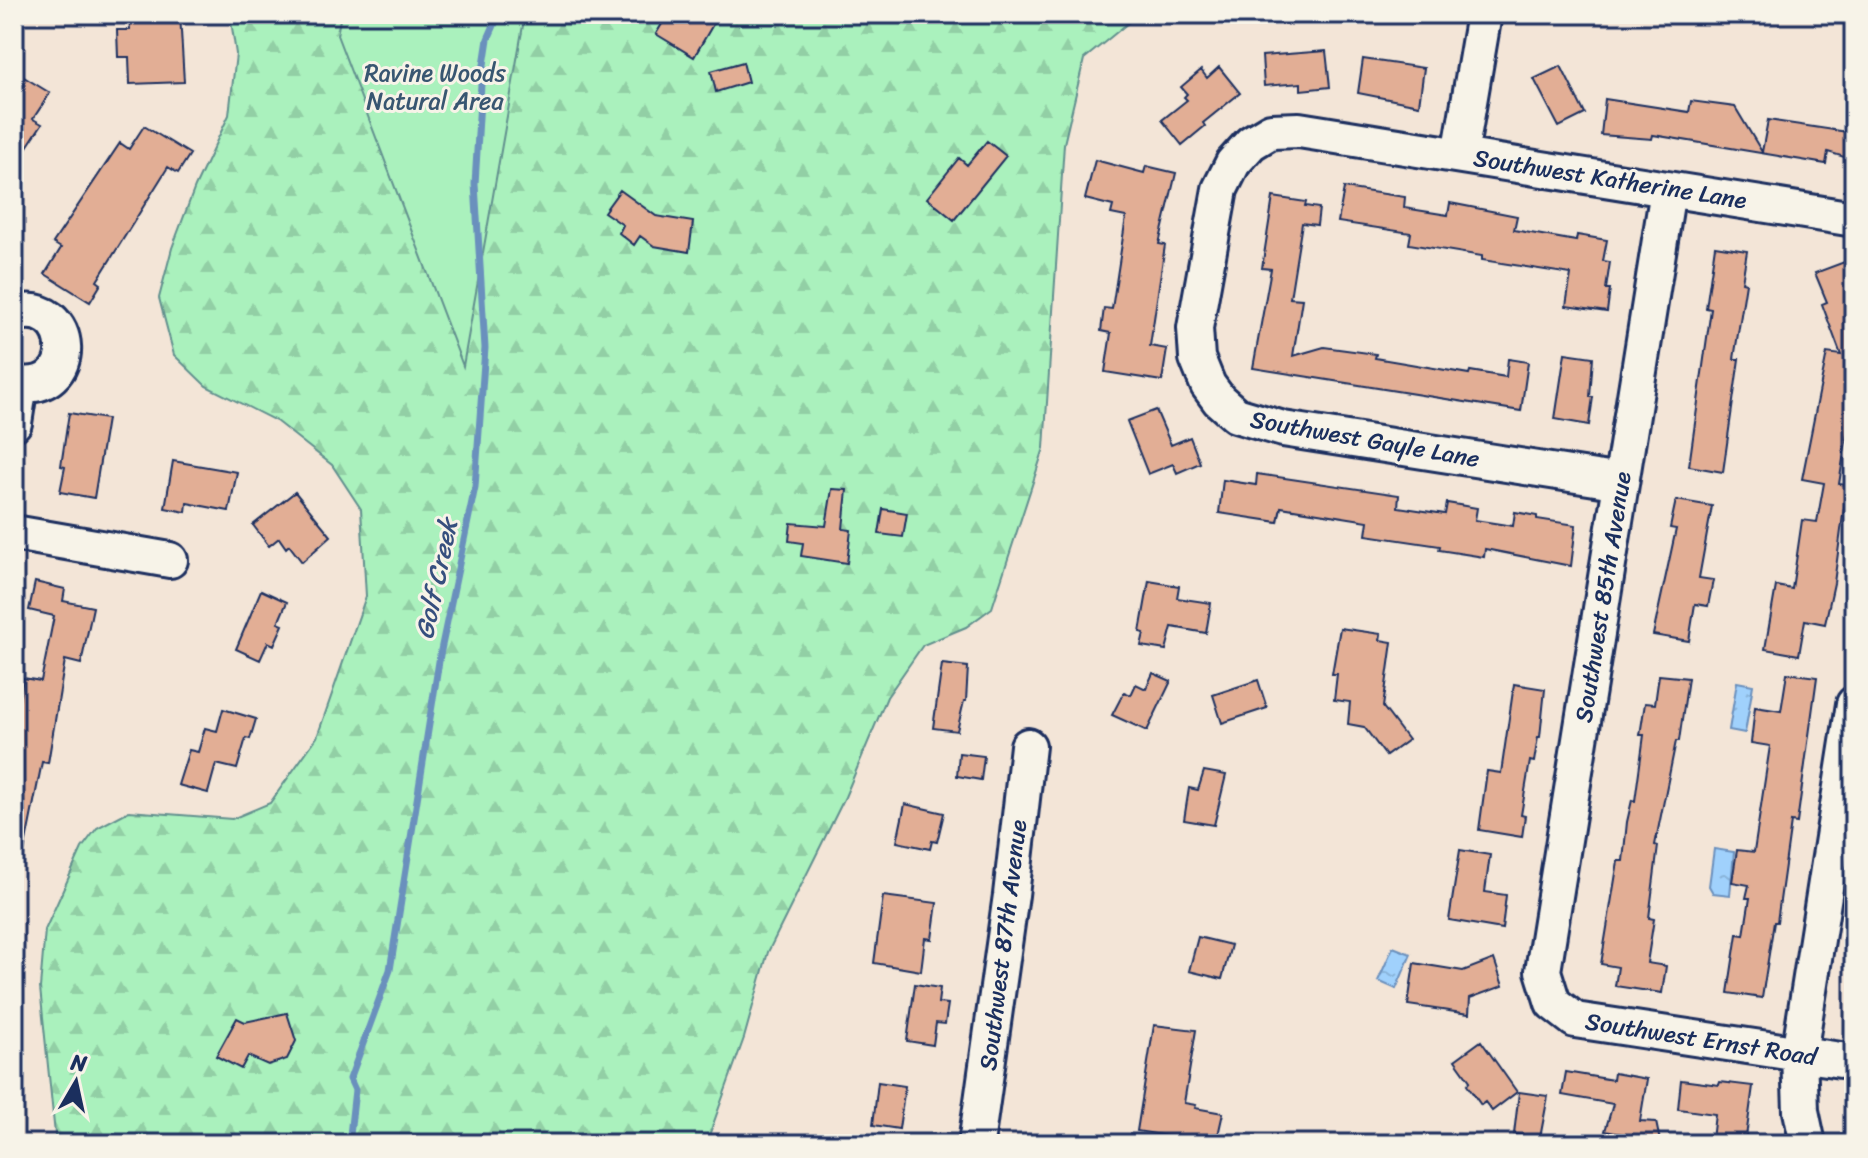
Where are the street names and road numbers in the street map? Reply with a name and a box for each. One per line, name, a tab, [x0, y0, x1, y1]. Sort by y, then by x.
street label: Southwest Katherine Lane	[1470, 137, 1750, 221]
street label: Southwest Gayle Lane	[1247, 398, 1483, 480]
street label: Southwest 85th Avenue	[1562, 468, 1644, 725]
street label: Southwest 87th Avenue	[967, 817, 1039, 1073]
street label: Southwest Ernst Road	[1582, 1000, 1822, 1078]

